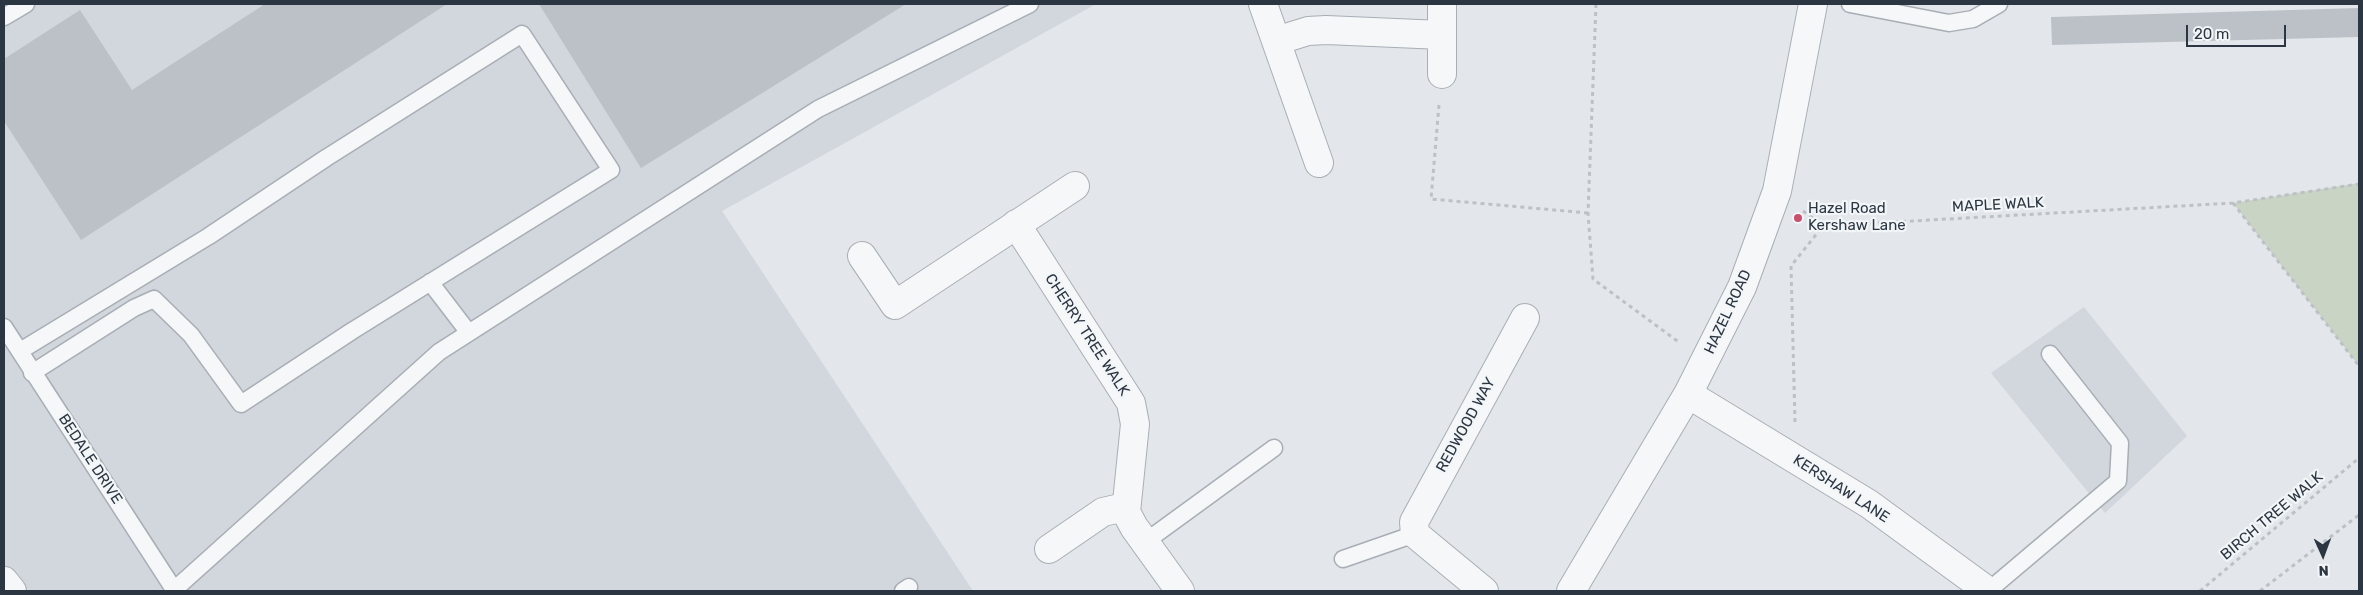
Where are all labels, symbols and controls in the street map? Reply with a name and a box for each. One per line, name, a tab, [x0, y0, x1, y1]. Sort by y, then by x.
scale bar	[2188, 15, 2288, 47]
text: 20 m	[2194, 25, 2229, 43]
street label: MAPLE WALK	[1952, 194, 2044, 216]
place label: Hazel Road Kershaw Lane	[1808, 200, 1906, 235]
marker: Hazel Road Kershaw Lane	[1792, 212, 1804, 224]
street label: HAZEL ROAD	[1701, 267, 1755, 357]
street label: CHERRY TREE WALK	[1041, 271, 1133, 399]
street label: REDWOOD WAY	[1433, 374, 1499, 476]
street label: BEDALE DRIVE	[54, 411, 126, 507]
street label: KERSHAW LANE	[1789, 451, 1893, 527]
street label: BIRCH TREE WALK	[2217, 468, 2327, 564]
north arrow	[2298, 530, 2348, 580]
text: N	[2318, 562, 2329, 579]

